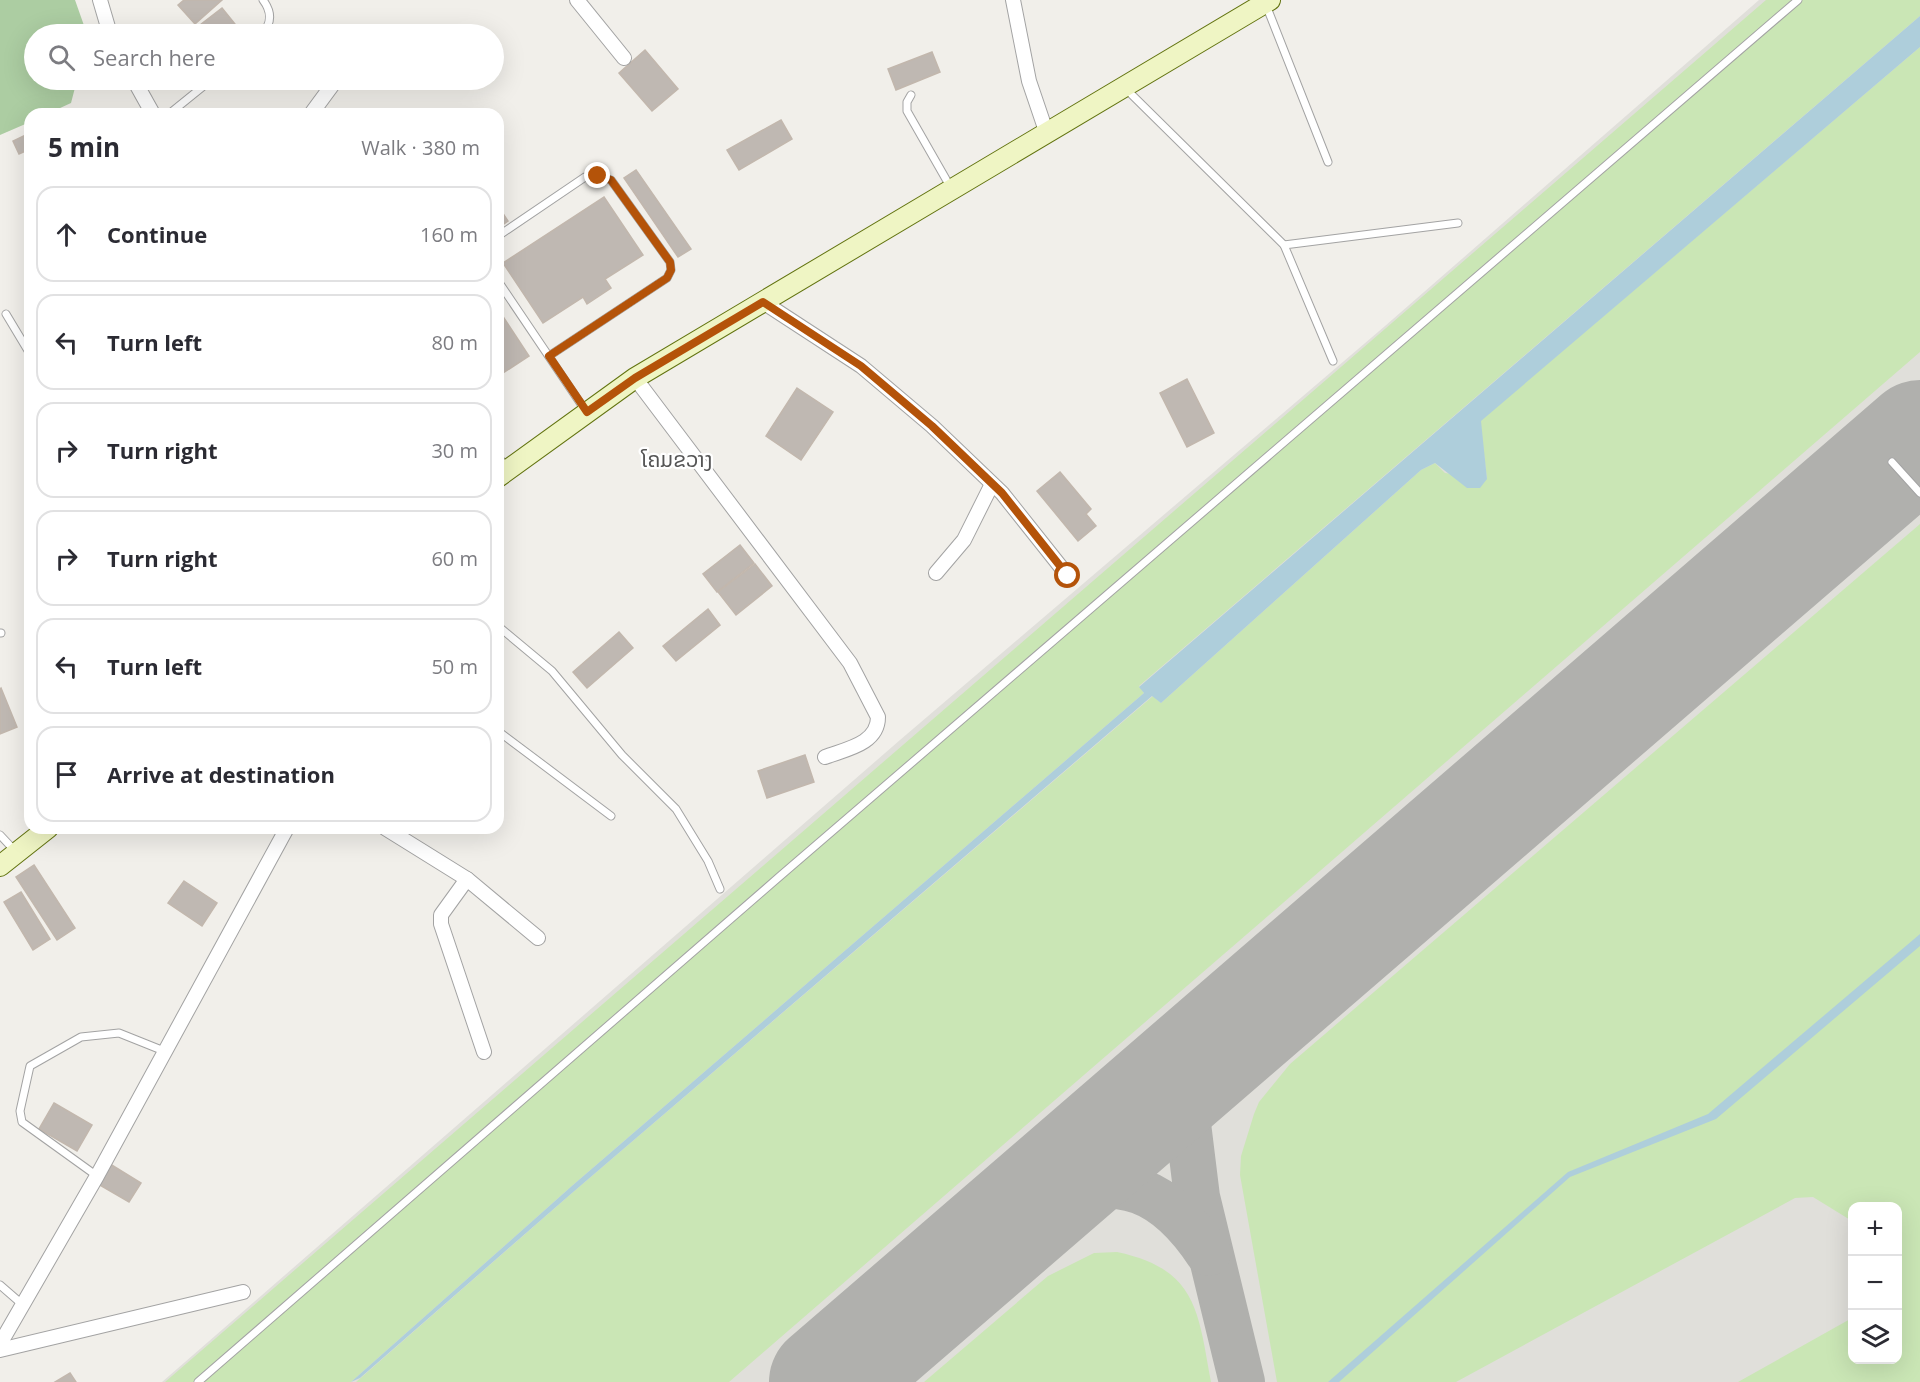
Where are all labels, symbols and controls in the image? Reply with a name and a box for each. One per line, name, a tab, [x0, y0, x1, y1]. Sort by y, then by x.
search box	[24, 24, 504, 90]
icon: search	[45, 41, 78, 74]
text: Search here	[93, 42, 216, 72]
text: 5 min	[48, 129, 120, 165]
text: Walk · 380 m	[361, 134, 480, 161]
route end	[584, 162, 610, 188]
icon: ahead	[50, 218, 83, 251]
text: Continue	[107, 219, 207, 249]
text: 160 m	[420, 221, 478, 248]
icon: left	[50, 326, 83, 359]
text: Turn left	[107, 327, 202, 357]
text: 80 m	[431, 329, 478, 356]
icon: right	[50, 434, 83, 467]
text: Turn right	[107, 435, 218, 465]
text: 30 m	[431, 437, 478, 464]
district label: ໂຄມຂວາງ	[641, 445, 712, 473]
icon: right	[50, 542, 83, 575]
text: Turn right	[107, 543, 218, 573]
text: 60 m	[431, 545, 478, 572]
route start	[1054, 562, 1080, 588]
icon: left	[50, 650, 83, 683]
text: Turn left	[107, 651, 202, 681]
text: 50 m	[431, 653, 478, 680]
icon: arrive	[50, 758, 83, 791]
text: Arrive at destination	[107, 759, 335, 789]
map controls	[1848, 1202, 1902, 1364]
button: +	[1848, 1202, 1902, 1256]
button: −	[1848, 1256, 1902, 1310]
button: layers	[1848, 1310, 1902, 1364]

